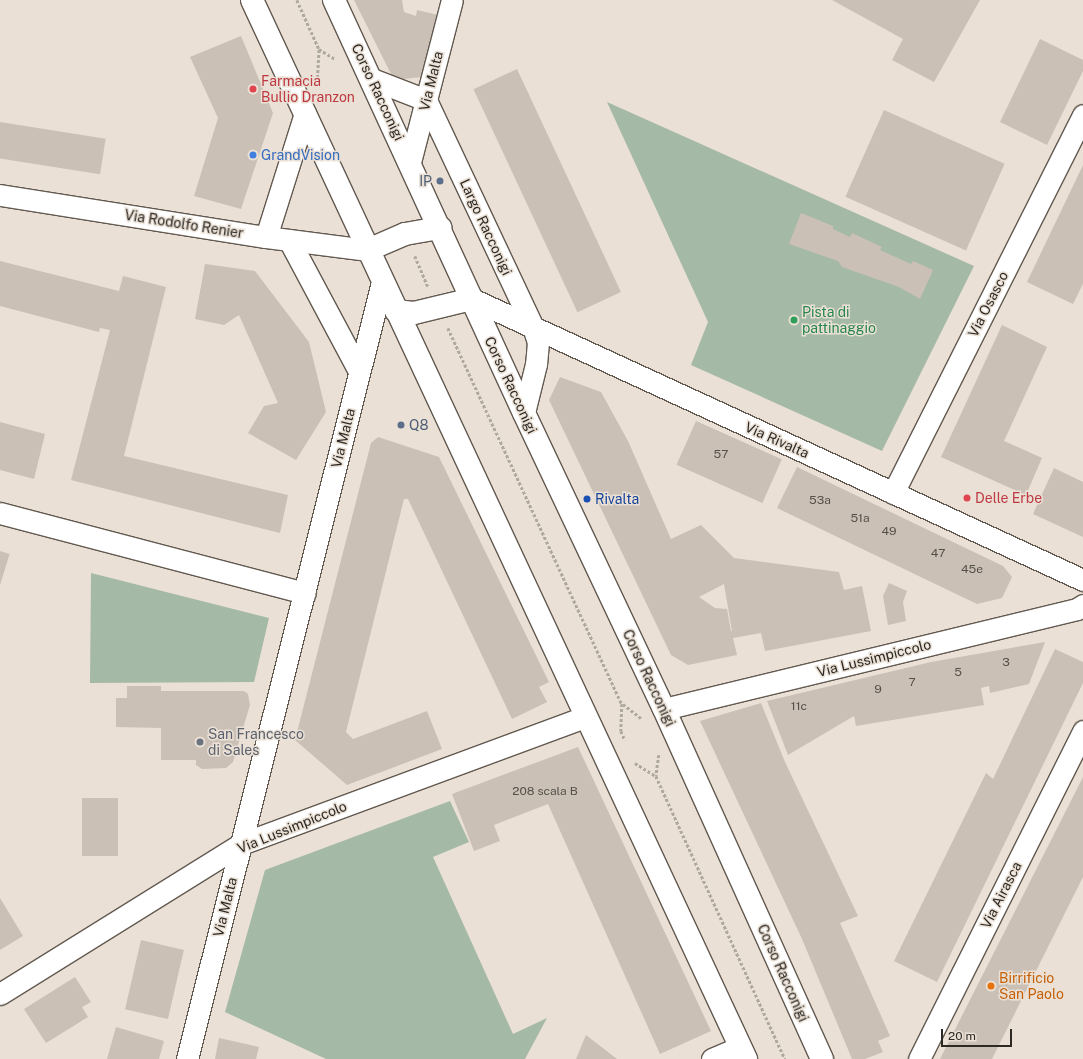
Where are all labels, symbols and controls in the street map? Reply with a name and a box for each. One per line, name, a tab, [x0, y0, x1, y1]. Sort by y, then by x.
street label: Corso Racconigi	[348, 41, 408, 143]
street label: Via Malta	[415, 49, 447, 113]
place label: Farmacia Bullio Dranzon	[261, 73, 355, 106]
marker: Farmacia Bullio Dranzon	[248, 84, 258, 94]
place label: GrandVision	[261, 147, 340, 163]
marker: GrandVision	[248, 150, 258, 160]
place label: IP	[419, 173, 432, 189]
marker: IP	[435, 176, 445, 186]
street label: Largo Racconigi	[456, 176, 516, 278]
street label: Via Rodolfo Renier	[123, 206, 245, 242]
street label: Via Osasco	[964, 268, 1012, 340]
place label: Pista di pattinaggio	[802, 304, 876, 336]
marker: Pista di pattinaggio	[789, 315, 799, 325]
street label: Corso Racconigi	[481, 334, 541, 436]
street label: Via Malta	[327, 406, 359, 470]
place label: Q8	[409, 417, 429, 433]
street label: Via Rivalta	[742, 418, 812, 462]
marker: Q8	[396, 420, 406, 430]
house number: 57	[714, 448, 728, 462]
place label: Delle Erbe	[975, 490, 1042, 506]
place label: Rivalta	[595, 491, 639, 507]
marker: Delle Erbe	[962, 493, 972, 503]
marker: Rivalta	[582, 494, 592, 504]
house number: 53a	[809, 494, 831, 508]
house number: 51a	[850, 512, 870, 526]
house number: 49	[881, 525, 897, 539]
house number: 47	[931, 547, 945, 561]
house number: 45e	[961, 563, 983, 577]
street label: Corso Racconigi	[619, 627, 679, 729]
street label: Via Lussimpiccolo	[815, 636, 933, 680]
house number: 3	[1002, 656, 1010, 670]
house number: 5	[954, 666, 962, 680]
house number: 7	[908, 676, 916, 690]
house number: 9	[874, 683, 882, 697]
house number: 11c	[791, 700, 807, 714]
place label: San Francesco di Sales	[208, 726, 304, 758]
marker: San Francesco di Sales	[195, 737, 205, 747]
house number: 208 scala B	[512, 785, 578, 799]
street label: Via Lussimpiccolo	[235, 797, 349, 857]
street label: Via Airasca	[977, 859, 1025, 931]
street label: Via Malta	[209, 875, 241, 939]
street label: Corso Racconigi	[754, 922, 812, 1024]
place label: Birrificio San Paolo	[999, 970, 1064, 1002]
marker: Birrificio San Paolo	[986, 981, 996, 991]
scale bar	[943, 1021, 1014, 1047]
text: 20 m	[948, 1029, 976, 1043]

